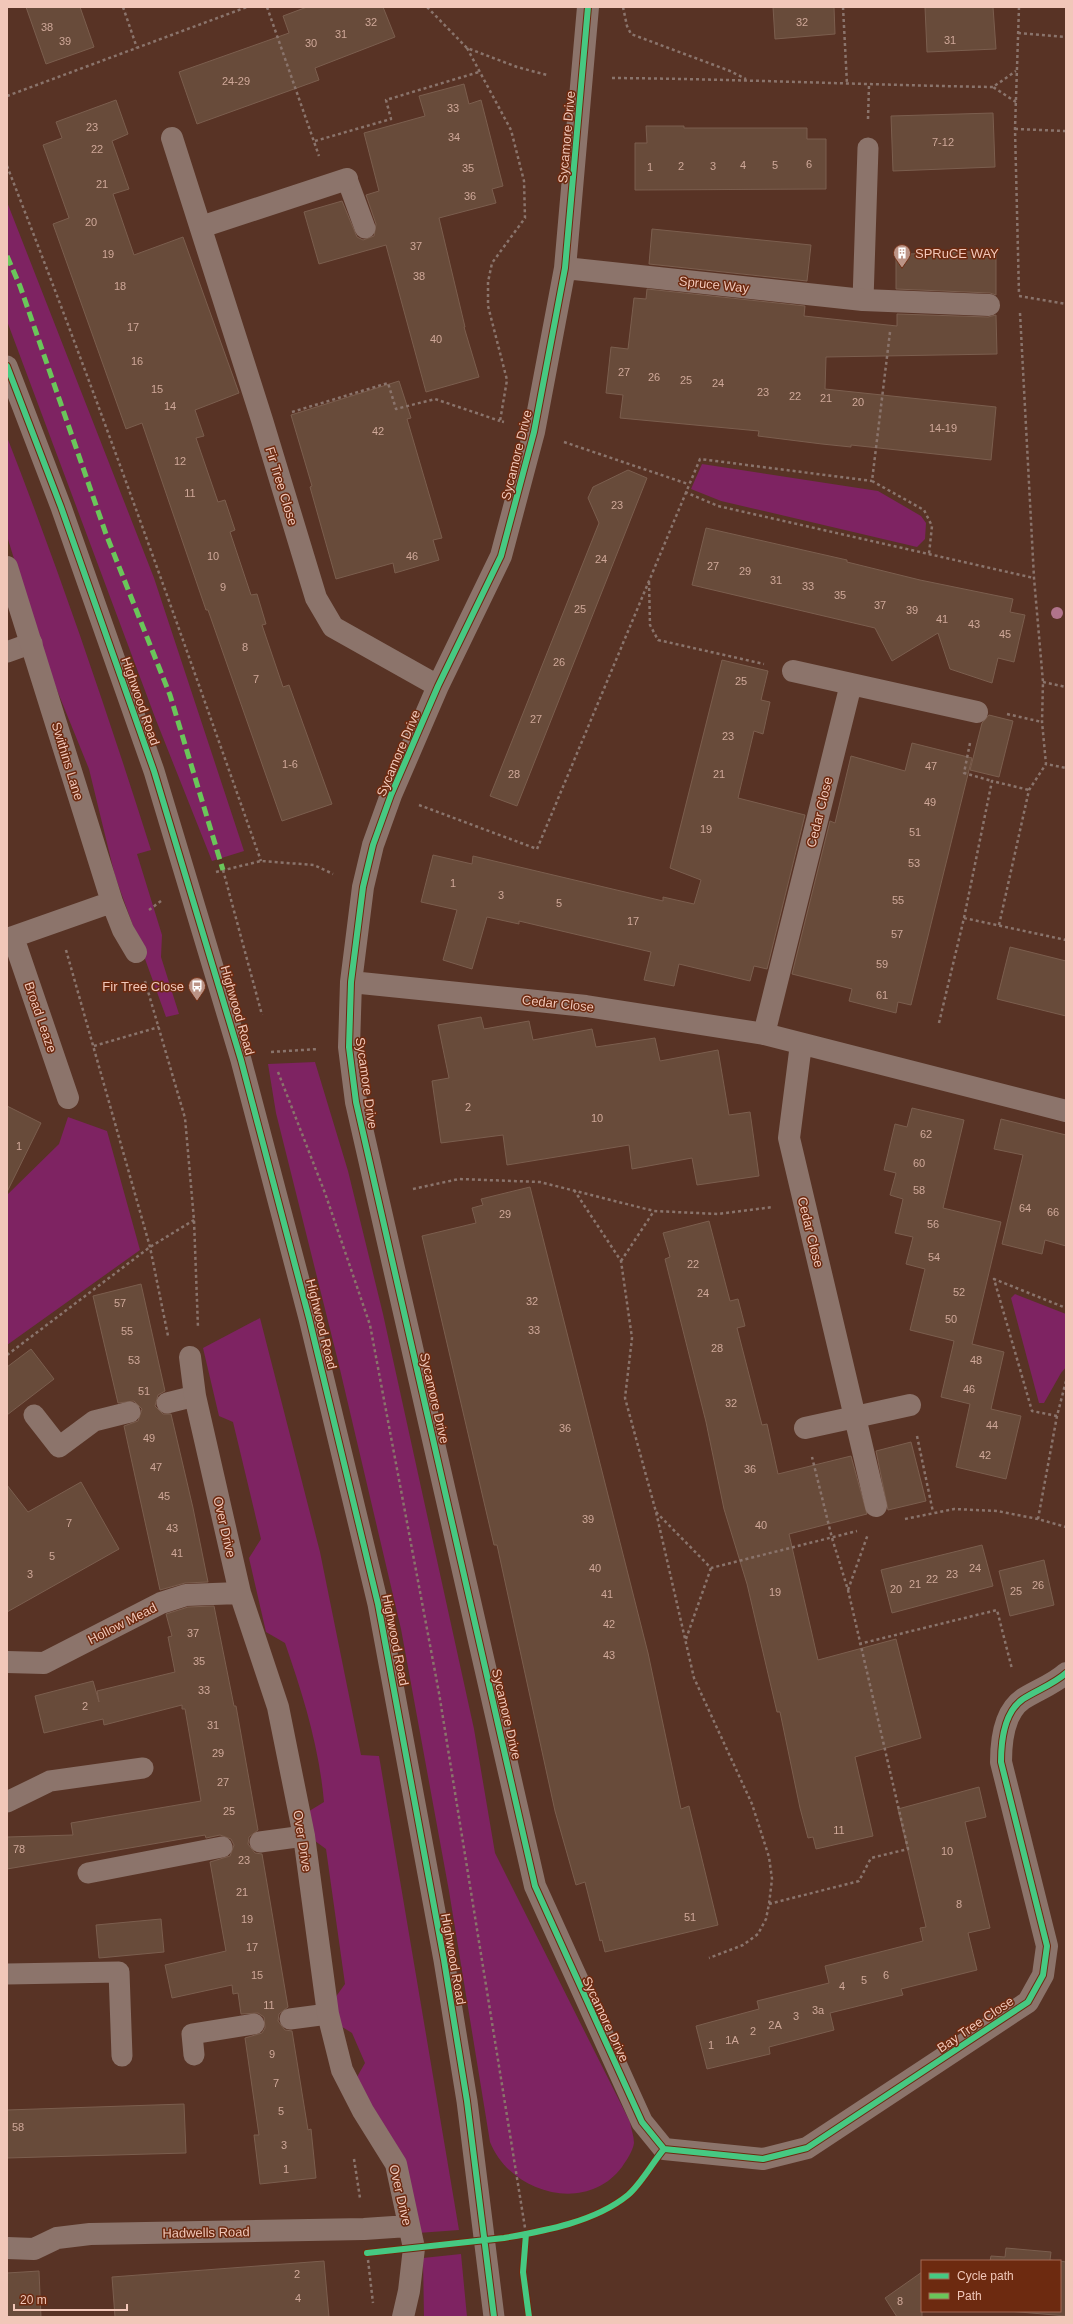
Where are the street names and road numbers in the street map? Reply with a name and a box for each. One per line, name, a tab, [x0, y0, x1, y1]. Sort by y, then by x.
street label: Sycamore Drive	[555, 90, 578, 184]
street label: Spruce Way	[678, 273, 750, 296]
street label: Sycamore Drive	[498, 408, 535, 502]
street label: Fir Tree Close	[262, 445, 301, 527]
street label: Highwood Road	[118, 655, 163, 747]
street label: Sycamore Drive	[373, 708, 423, 799]
street label: Swithins Lane	[49, 720, 87, 802]
street label: Cedar Close	[803, 775, 836, 849]
street label: Highwood Road	[218, 964, 257, 1057]
street label: Broad Leaze	[21, 980, 60, 1054]
street label: Cedar Close	[521, 992, 595, 1015]
street label: Sycamore Drive	[353, 1036, 380, 1130]
street label: Cedar Close	[794, 1195, 827, 1269]
street label: Highwood Road	[303, 1277, 340, 1371]
street label: Sycamore Drive	[417, 1351, 452, 1445]
street label: Over Drive	[210, 1495, 239, 1559]
street label: Highwood Road	[379, 1593, 412, 1687]
street label: Hollow Mead	[85, 1600, 159, 1647]
street label: Sycamore Drive	[489, 1667, 524, 1761]
street label: Over Drive	[290, 1809, 315, 1873]
street label: Highwood Road	[438, 1912, 469, 2006]
street label: Sycamore Drive	[579, 1974, 632, 2064]
street label: Bay Tree Close	[934, 1993, 1016, 2055]
street label: Over Drive	[386, 2163, 415, 2227]
street label: Hadwells Road	[162, 2224, 250, 2241]

